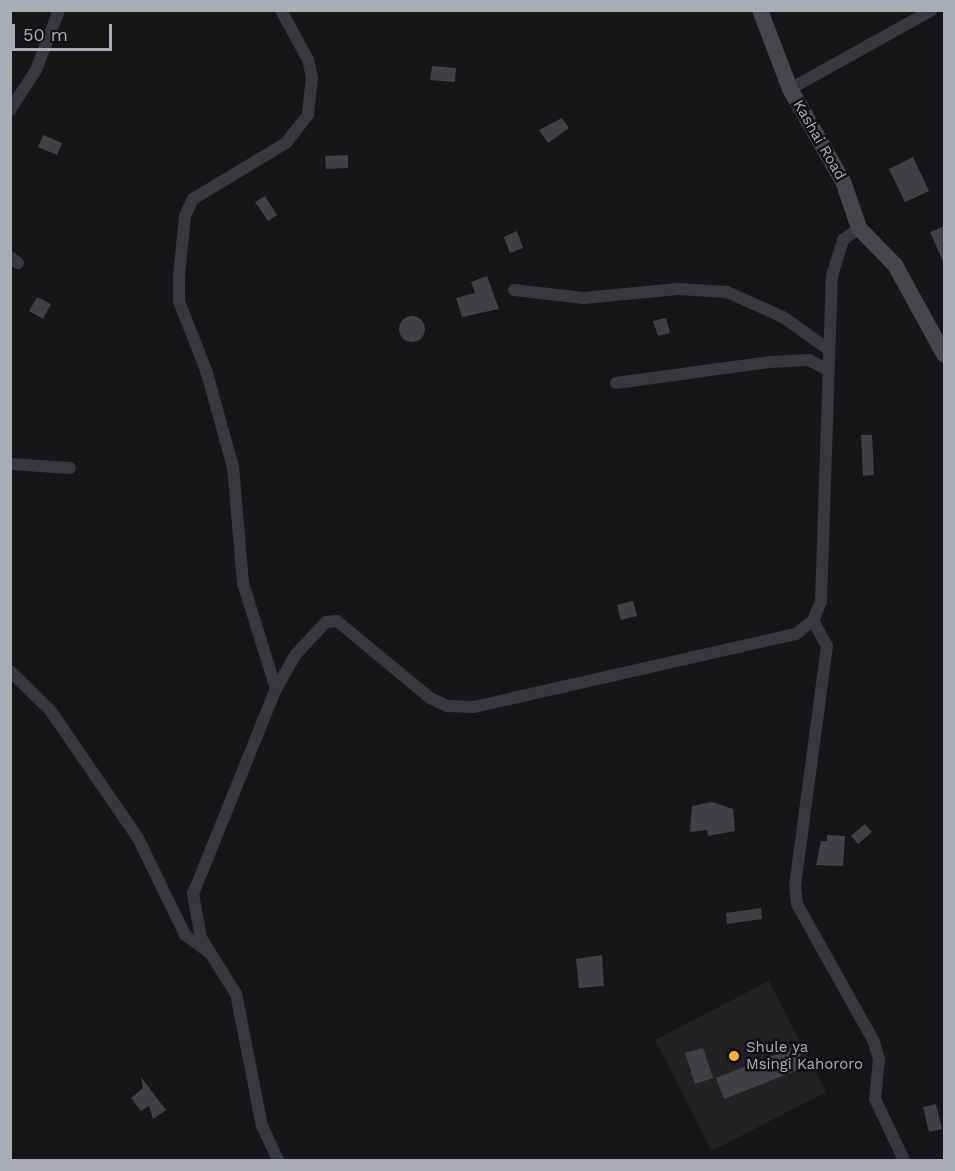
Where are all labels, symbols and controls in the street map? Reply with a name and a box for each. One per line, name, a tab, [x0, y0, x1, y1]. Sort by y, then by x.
scale bar	[15, 12, 116, 50]
text: 50 m	[23, 24, 68, 45]
street label: Kashai Road	[789, 97, 849, 183]
place label: Shule ya Msingi Kahororo	[746, 1038, 863, 1073]
marker: Shule ya Msingi Kahororo	[727, 1049, 741, 1063]

